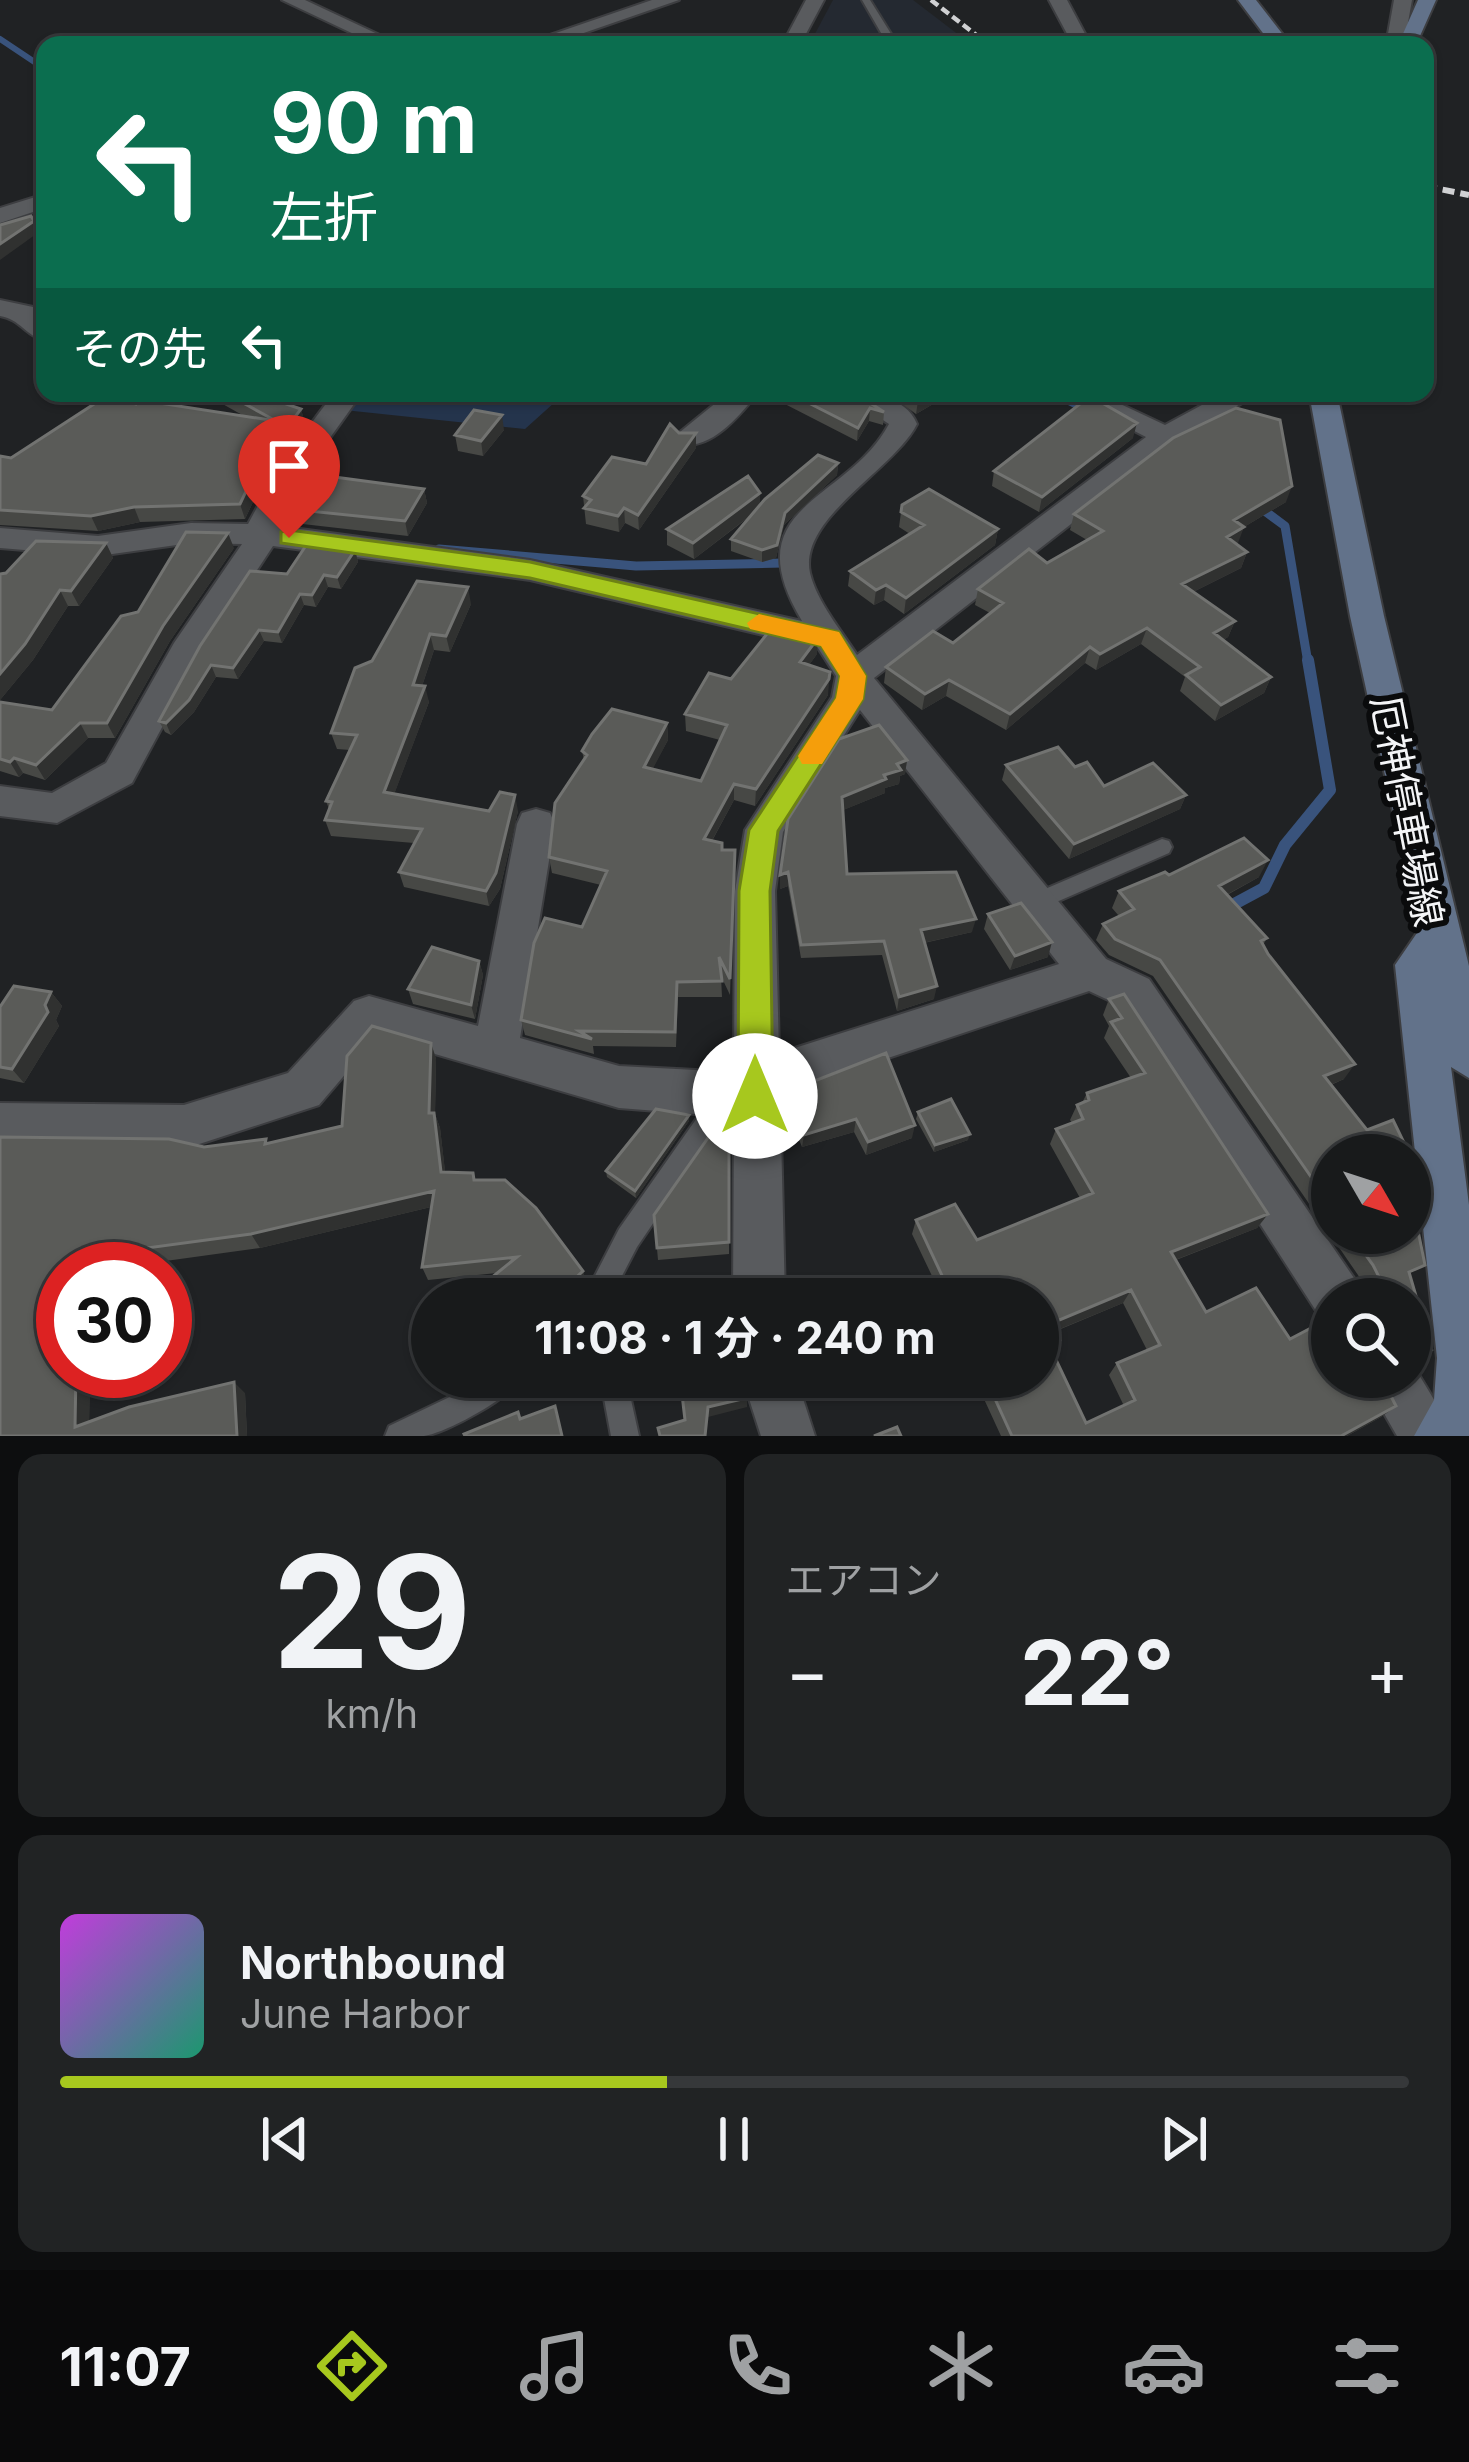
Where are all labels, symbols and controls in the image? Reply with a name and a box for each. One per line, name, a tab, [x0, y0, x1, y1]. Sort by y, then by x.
text: 90 m	[270, 72, 478, 173]
icon: left	[72, 84, 228, 240]
text: 左折	[270, 185, 378, 250]
icon: left	[231, 312, 297, 378]
text: その先	[72, 321, 207, 376]
pin	[238, 415, 340, 538]
icon: arrive	[256, 433, 322, 499]
street label: 厄神停車場線	[1362, 692, 1453, 930]
position arrow	[692, 1033, 818, 1159]
north arrow	[1311, 1134, 1431, 1254]
map controls	[1311, 1134, 1431, 1398]
speed limit sign: 30	[36, 1242, 192, 1398]
button: search	[1311, 1278, 1431, 1398]
text: 11:08 · 1 分 · 240 m	[534, 1310, 936, 1365]
text: 29	[272, 1517, 472, 1706]
text: エアコン	[786, 1556, 942, 1603]
text: 22°	[1020, 1618, 1175, 1727]
text: −	[786, 1632, 829, 1712]
text: +	[1365, 1632, 1409, 1712]
text: km/h	[325, 1690, 418, 1737]
text: Northbound	[240, 1935, 506, 1990]
text: June Harbor	[240, 1990, 470, 2037]
icon: previous	[252, 2106, 318, 2172]
icon: pause	[701, 2106, 767, 2172]
icon: next	[1151, 2106, 1217, 2172]
icon: directions	[310, 2324, 394, 2408]
icon: music	[513, 2324, 597, 2408]
icon: phone	[716, 2324, 800, 2408]
icon: climate	[919, 2324, 1003, 2408]
icon: car	[1122, 2324, 1206, 2408]
icon: filters	[1325, 2324, 1409, 2408]
text: 11:07	[60, 2334, 191, 2399]

